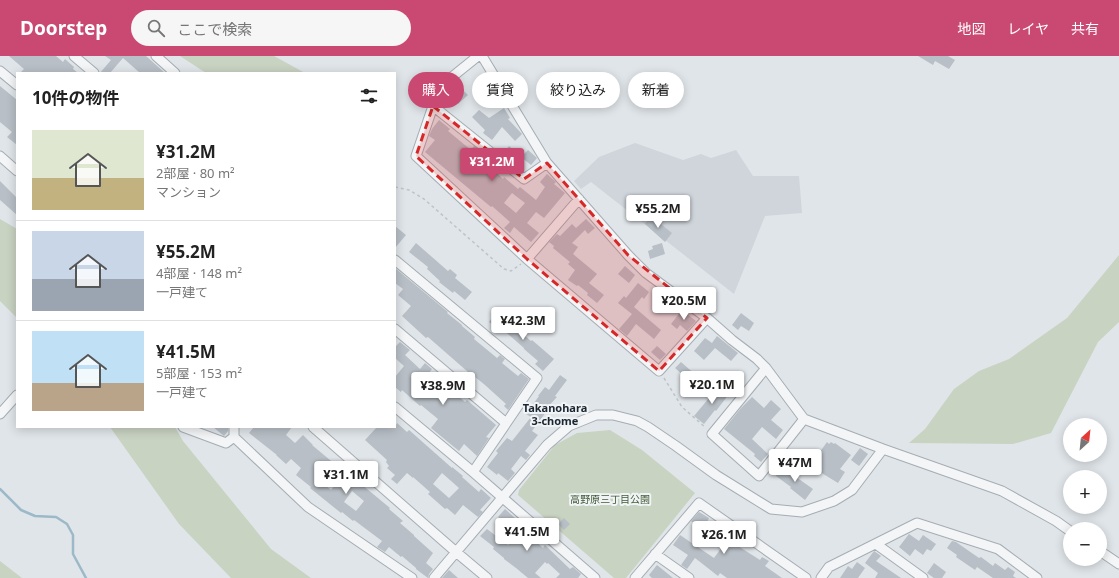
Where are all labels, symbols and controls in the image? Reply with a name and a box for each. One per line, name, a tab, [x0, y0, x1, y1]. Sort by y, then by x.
search box	[131, 10, 411, 46]
text: Doorstep	[20, 15, 107, 41]
icon: search	[145, 17, 167, 39]
text: ここで検索	[177, 19, 252, 39]
text: 地図	[957, 19, 985, 38]
text: レイヤ	[1007, 19, 1049, 38]
text: 共有	[1071, 19, 1099, 38]
chip: 購入	[408, 72, 464, 108]
chip: 賃貸	[472, 72, 528, 108]
chip: 絞り込み	[536, 72, 620, 108]
chip: 新着	[628, 72, 684, 108]
icon: filters	[358, 85, 380, 107]
text: 10件の物件	[32, 86, 119, 109]
text: ¥31.2M	[156, 140, 216, 163]
icon: home	[64, 146, 112, 194]
pin: ¥31.2M	[459, 148, 525, 182]
text: ¥31.2M	[469, 152, 515, 170]
text: 2部屋 · 80 m²	[156, 164, 235, 182]
text: マンション	[156, 183, 221, 201]
pin: ¥55.2M	[625, 195, 691, 229]
text: ¥55.2M	[635, 199, 681, 217]
text: ¥55.2M	[156, 240, 216, 263]
icon: home	[64, 247, 112, 295]
text: 4部屋 · 148 m²	[156, 264, 242, 282]
text: 一戸建て	[156, 283, 208, 301]
pin: ¥20.5M	[651, 287, 717, 321]
text: ¥20.5M	[661, 291, 707, 309]
pin: ¥42.3M	[490, 307, 556, 341]
text: ¥42.3M	[500, 311, 546, 329]
text: ¥41.5M	[156, 340, 216, 363]
icon: home	[64, 347, 112, 395]
text: 5部屋 · 153 m²	[156, 364, 242, 382]
pin: ¥20.1M	[679, 371, 745, 405]
pin: ¥38.9M	[410, 372, 476, 406]
text: ¥20.1M	[689, 375, 735, 393]
text: ¥38.9M	[420, 376, 466, 394]
text: 一戸建て	[156, 383, 208, 401]
district label: Takanohara 3-chome	[523, 400, 587, 428]
north arrow	[1063, 418, 1107, 462]
map controls	[1063, 418, 1107, 566]
pin: ¥47M	[771, 449, 819, 483]
text: ¥47M	[778, 453, 812, 471]
pin: ¥31.1M	[313, 461, 379, 495]
text: ¥31.1M	[323, 465, 369, 483]
button: +	[1063, 470, 1107, 514]
park label: 高野原三丁目公園	[570, 492, 650, 506]
pin: ¥41.5M	[494, 518, 560, 552]
pin: ¥26.1M	[691, 521, 757, 555]
text: ¥41.5M	[504, 522, 550, 540]
button: −	[1063, 522, 1107, 566]
text: ¥26.1M	[701, 525, 747, 543]

